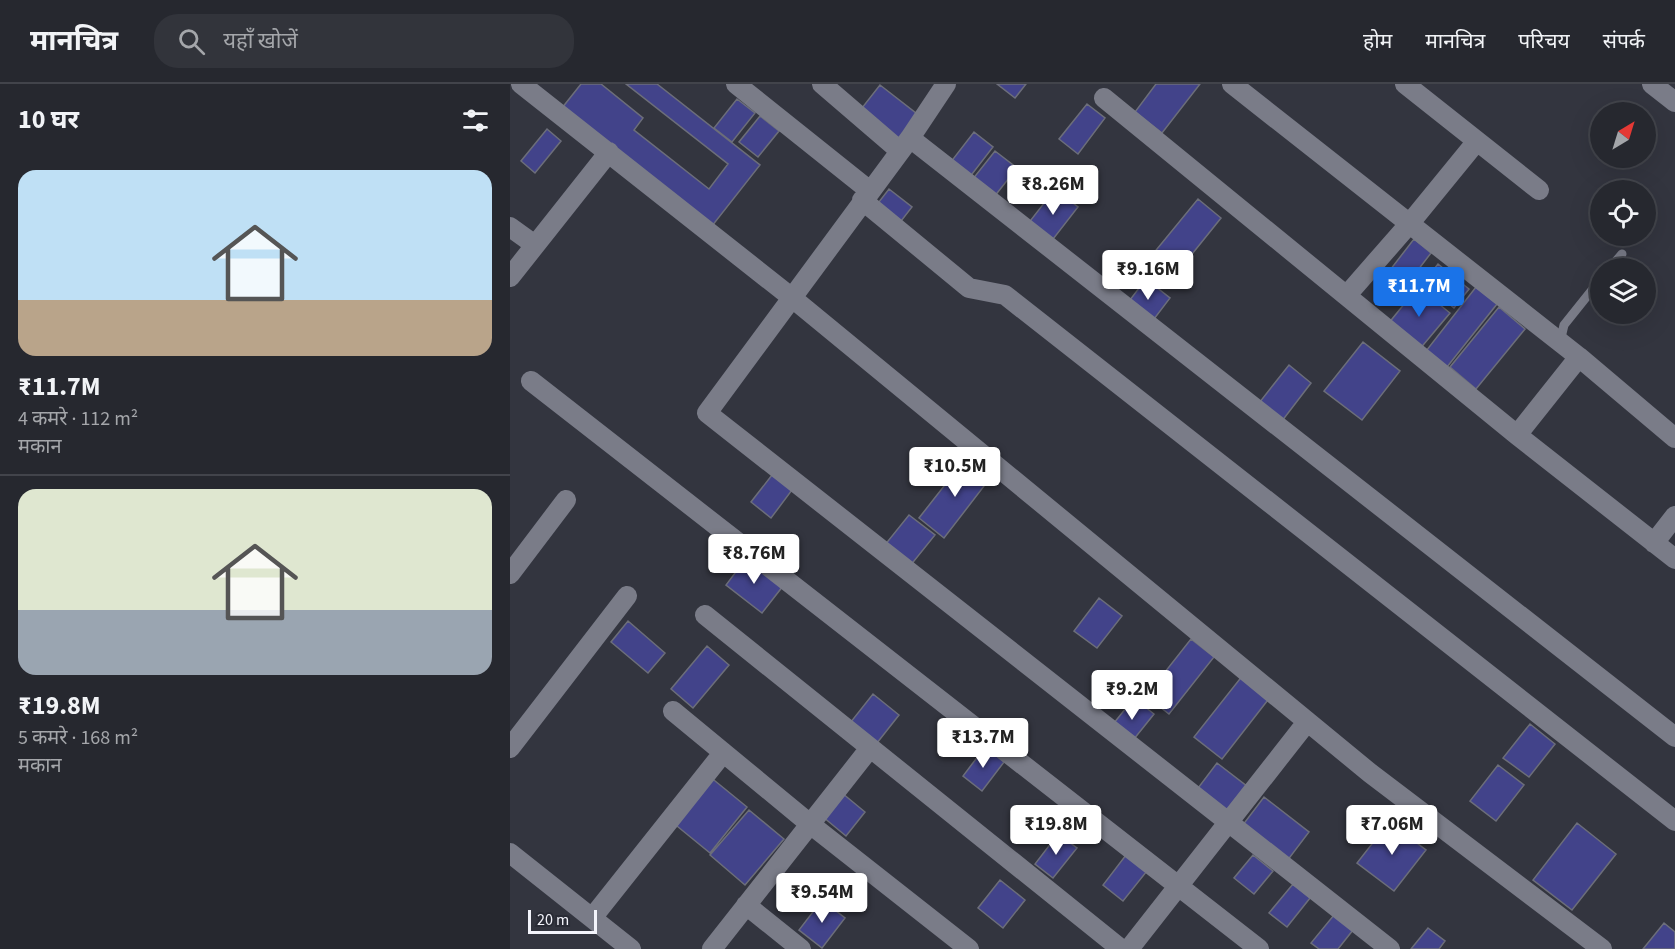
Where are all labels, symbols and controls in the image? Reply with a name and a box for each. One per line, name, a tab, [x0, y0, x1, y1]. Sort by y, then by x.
search box	[154, 14, 574, 68]
text: मानचित्र	[30, 21, 118, 61]
icon: search	[175, 25, 208, 58]
text: यहाँ खोजें	[223, 25, 298, 57]
text: होम	[1363, 26, 1392, 56]
text: मानचित्र	[1425, 26, 1485, 56]
text: परिचय	[1518, 26, 1570, 56]
text: संपर्क	[1603, 26, 1645, 56]
text: 10 घर	[18, 101, 79, 138]
north arrow	[1590, 102, 1656, 168]
map controls	[1590, 102, 1656, 324]
icon: filters	[459, 104, 492, 137]
pin: ₹8.26M	[1004, 165, 1102, 216]
text: ₹8.26M	[1021, 170, 1085, 198]
button: locate	[1590, 180, 1656, 246]
icon: home	[201, 209, 309, 317]
pin: ₹9.16M	[1099, 250, 1197, 301]
text: ₹9.16M	[1116, 255, 1180, 283]
button: layers	[1590, 258, 1656, 324]
pin: ₹11.7M	[1370, 267, 1468, 318]
text: ₹11.7M	[1387, 272, 1451, 300]
text: ₹11.7M	[18, 368, 101, 405]
text: 4 कमरे · 112 m²	[18, 405, 138, 433]
text: मकान	[18, 433, 62, 461]
pin: ₹10.5M	[906, 447, 1004, 498]
text: ₹10.5M	[923, 452, 987, 480]
icon: home	[201, 528, 309, 636]
pin: ₹8.76M	[705, 534, 803, 585]
text: ₹8.76M	[722, 539, 786, 567]
pin: ₹9.2M	[1090, 670, 1174, 721]
text: ₹9.2M	[1106, 675, 1158, 703]
text: ₹19.8M	[18, 687, 101, 724]
pin: ₹13.7M	[934, 718, 1032, 769]
text: ₹13.7M	[951, 723, 1015, 751]
text: 5 कमरे · 168 m²	[18, 724, 138, 752]
text: मकान	[18, 752, 62, 780]
pin: ₹19.8M	[1007, 805, 1105, 856]
pin: ₹7.06M	[1343, 805, 1441, 856]
text: ₹19.8M	[1024, 810, 1088, 838]
text: ₹7.06M	[1360, 810, 1424, 838]
pin: ₹9.54M	[773, 873, 871, 924]
text: ₹9.54M	[790, 878, 854, 906]
scale bar	[528, 907, 597, 934]
text: 20 m	[537, 909, 569, 931]

